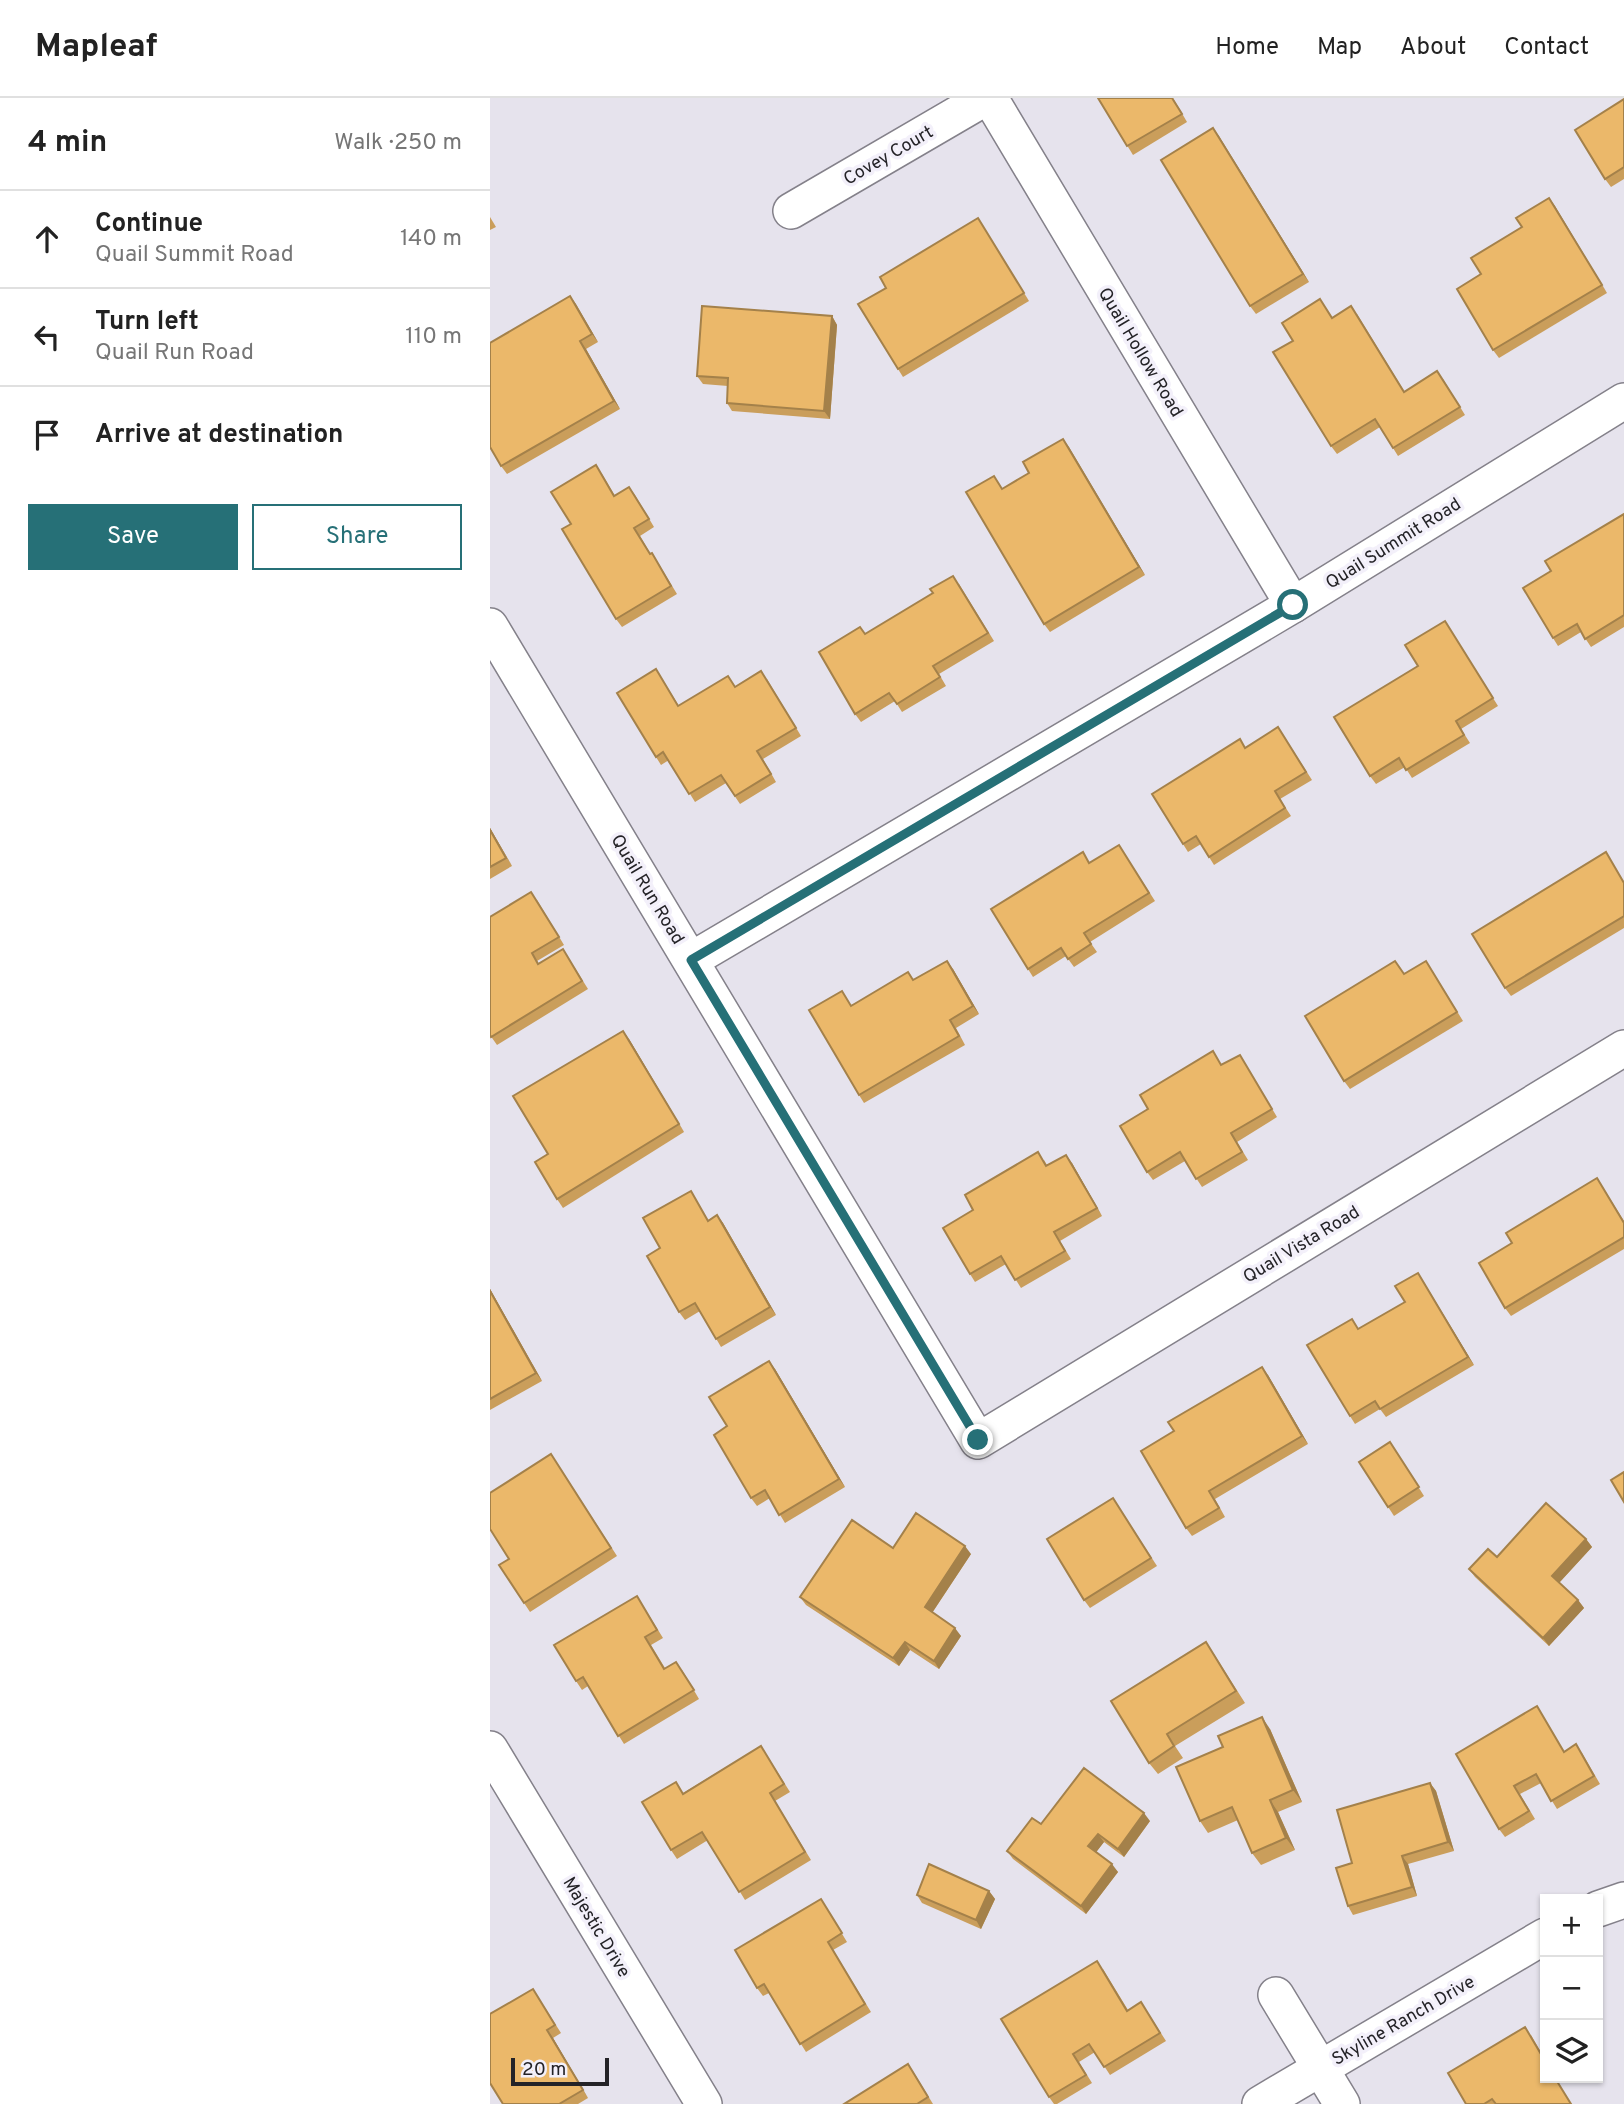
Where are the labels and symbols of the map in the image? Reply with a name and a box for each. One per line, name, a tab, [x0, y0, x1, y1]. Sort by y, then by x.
street label: Covey Court	[840, 121, 938, 191]
street label: Quail Hollow Road	[1092, 284, 1187, 422]
street label: Quail Summit Road	[1322, 493, 1466, 595]
route start	[1277, 589, 1308, 620]
street label: Quail Run Road	[605, 831, 689, 949]
street label: Quail Vista Road	[1239, 1201, 1364, 1289]
route end	[962, 1424, 993, 1455]
street label: Majestic Drive	[557, 1873, 635, 1982]
street label: Skyline Ranch Drive	[1328, 1971, 1479, 2072]
scale bar	[511, 2055, 609, 2087]

